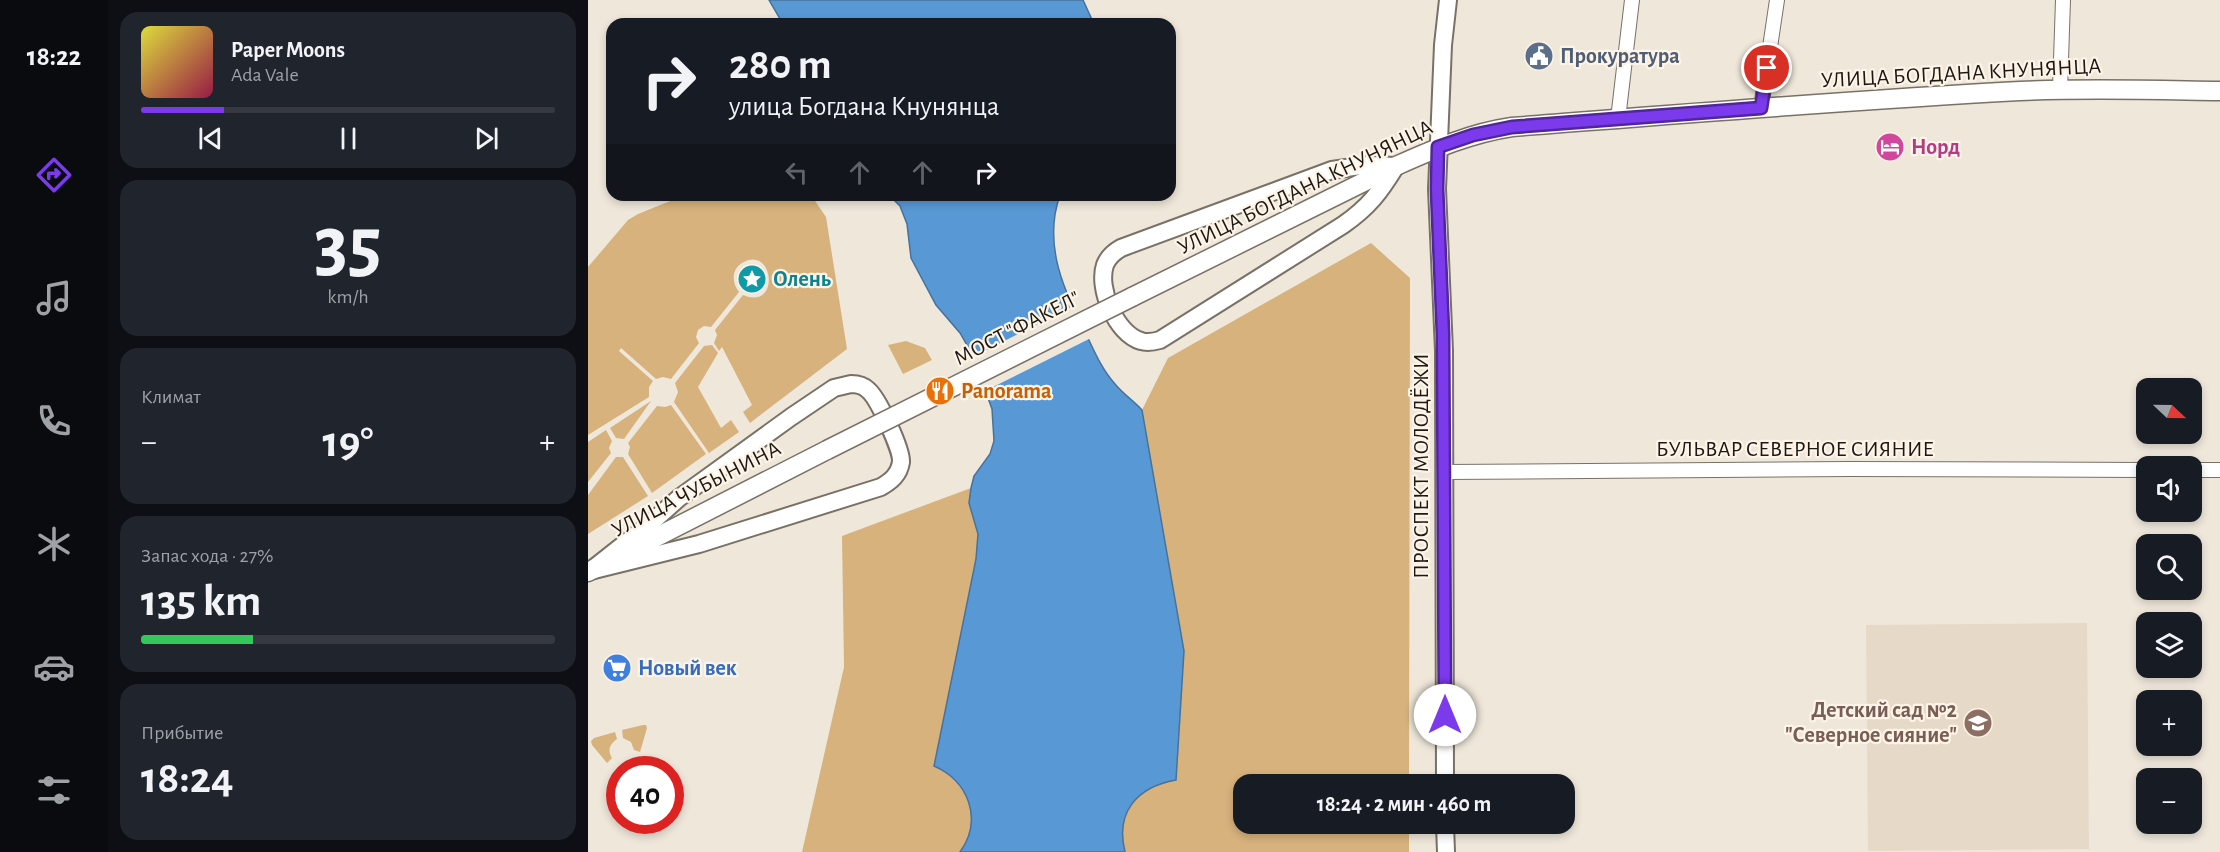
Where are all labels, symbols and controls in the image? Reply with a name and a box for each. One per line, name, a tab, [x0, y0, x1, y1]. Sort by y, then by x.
text: Paper Moons	[231, 39, 345, 61]
public building icon: Прокуратура	[1523, 40, 1555, 72]
icon: right	[630, 42, 708, 120]
pin	[1741, 42, 1792, 93]
text: 18:22	[27, 43, 81, 70]
text: 280 m	[729, 44, 832, 86]
place label: Прокуратура	[1560, 45, 1680, 68]
icon: arrive	[1750, 51, 1783, 84]
street label: УЛИЦА БОГДАНА КНУНЯНЦА	[1820, 55, 2102, 91]
text: Ada Vale	[231, 65, 299, 85]
text: улица Богдана Кнунянца	[729, 93, 999, 120]
street label: УЛИЦА БОГДАНА КНУНЯНЦА	[1174, 116, 1436, 258]
icon: previous	[194, 122, 227, 155]
icon: pause	[332, 122, 365, 155]
icon: next	[470, 122, 503, 155]
hotel icon: Норд	[1874, 131, 1906, 163]
place label: Норд	[1911, 136, 1960, 158]
icon: directions	[33, 154, 75, 196]
icon: left	[780, 156, 813, 189]
icon: ahead	[843, 156, 876, 189]
icon: ahead	[906, 156, 939, 189]
icon: right	[969, 156, 1002, 189]
text: 35	[314, 207, 382, 285]
place icon: Олень	[736, 263, 768, 295]
place label: Олень	[773, 268, 832, 290]
icon: music	[33, 277, 75, 319]
text: km/h	[327, 287, 369, 307]
street label: МОСТ "ФАКЕЛ"	[950, 287, 1084, 369]
street label: ПРОСПЕКТ МОЛОДЁЖИ	[1410, 353, 1432, 579]
restaurant icon: Panorama	[924, 375, 956, 407]
north arrow	[2136, 378, 2202, 444]
map controls	[2136, 378, 2202, 834]
place label: Panorama	[961, 380, 1052, 402]
text: Климат	[141, 387, 201, 407]
icon: phone	[33, 400, 75, 442]
text: 19°	[322, 420, 374, 465]
text: −	[141, 426, 157, 459]
text: +	[539, 426, 555, 459]
street label: УЛИЦА ЧУБЫНИНА	[608, 437, 784, 541]
street label: БУЛЬВАР СЕВЕРНОЕ СИЯНИЕ	[1656, 438, 1934, 460]
button: sound	[2136, 456, 2202, 522]
icon: climate	[33, 523, 75, 565]
button: search	[2136, 534, 2202, 600]
text: Запас хода · 27%	[141, 546, 273, 566]
text: 135 km	[141, 579, 261, 624]
button: layers	[2136, 612, 2202, 678]
icon: car	[33, 646, 75, 688]
supermarket icon: Новый век	[601, 652, 633, 684]
place label: Новый век	[638, 657, 737, 679]
position arrow	[1413, 683, 1477, 747]
button: +	[2136, 690, 2202, 756]
place label: Детский сад №2 "Северное сияние"	[1785, 699, 1957, 746]
school or university icon: Детский сад №2 "Северное сияние"	[1962, 707, 1994, 739]
text: Прибытие	[141, 723, 223, 743]
text: 18:24	[141, 756, 234, 801]
speed limit sign: 40	[606, 756, 684, 834]
button: −	[2136, 768, 2202, 834]
icon: filters	[33, 769, 75, 811]
text: 18:24 · 2 мин · 460 m	[1317, 793, 1491, 815]

